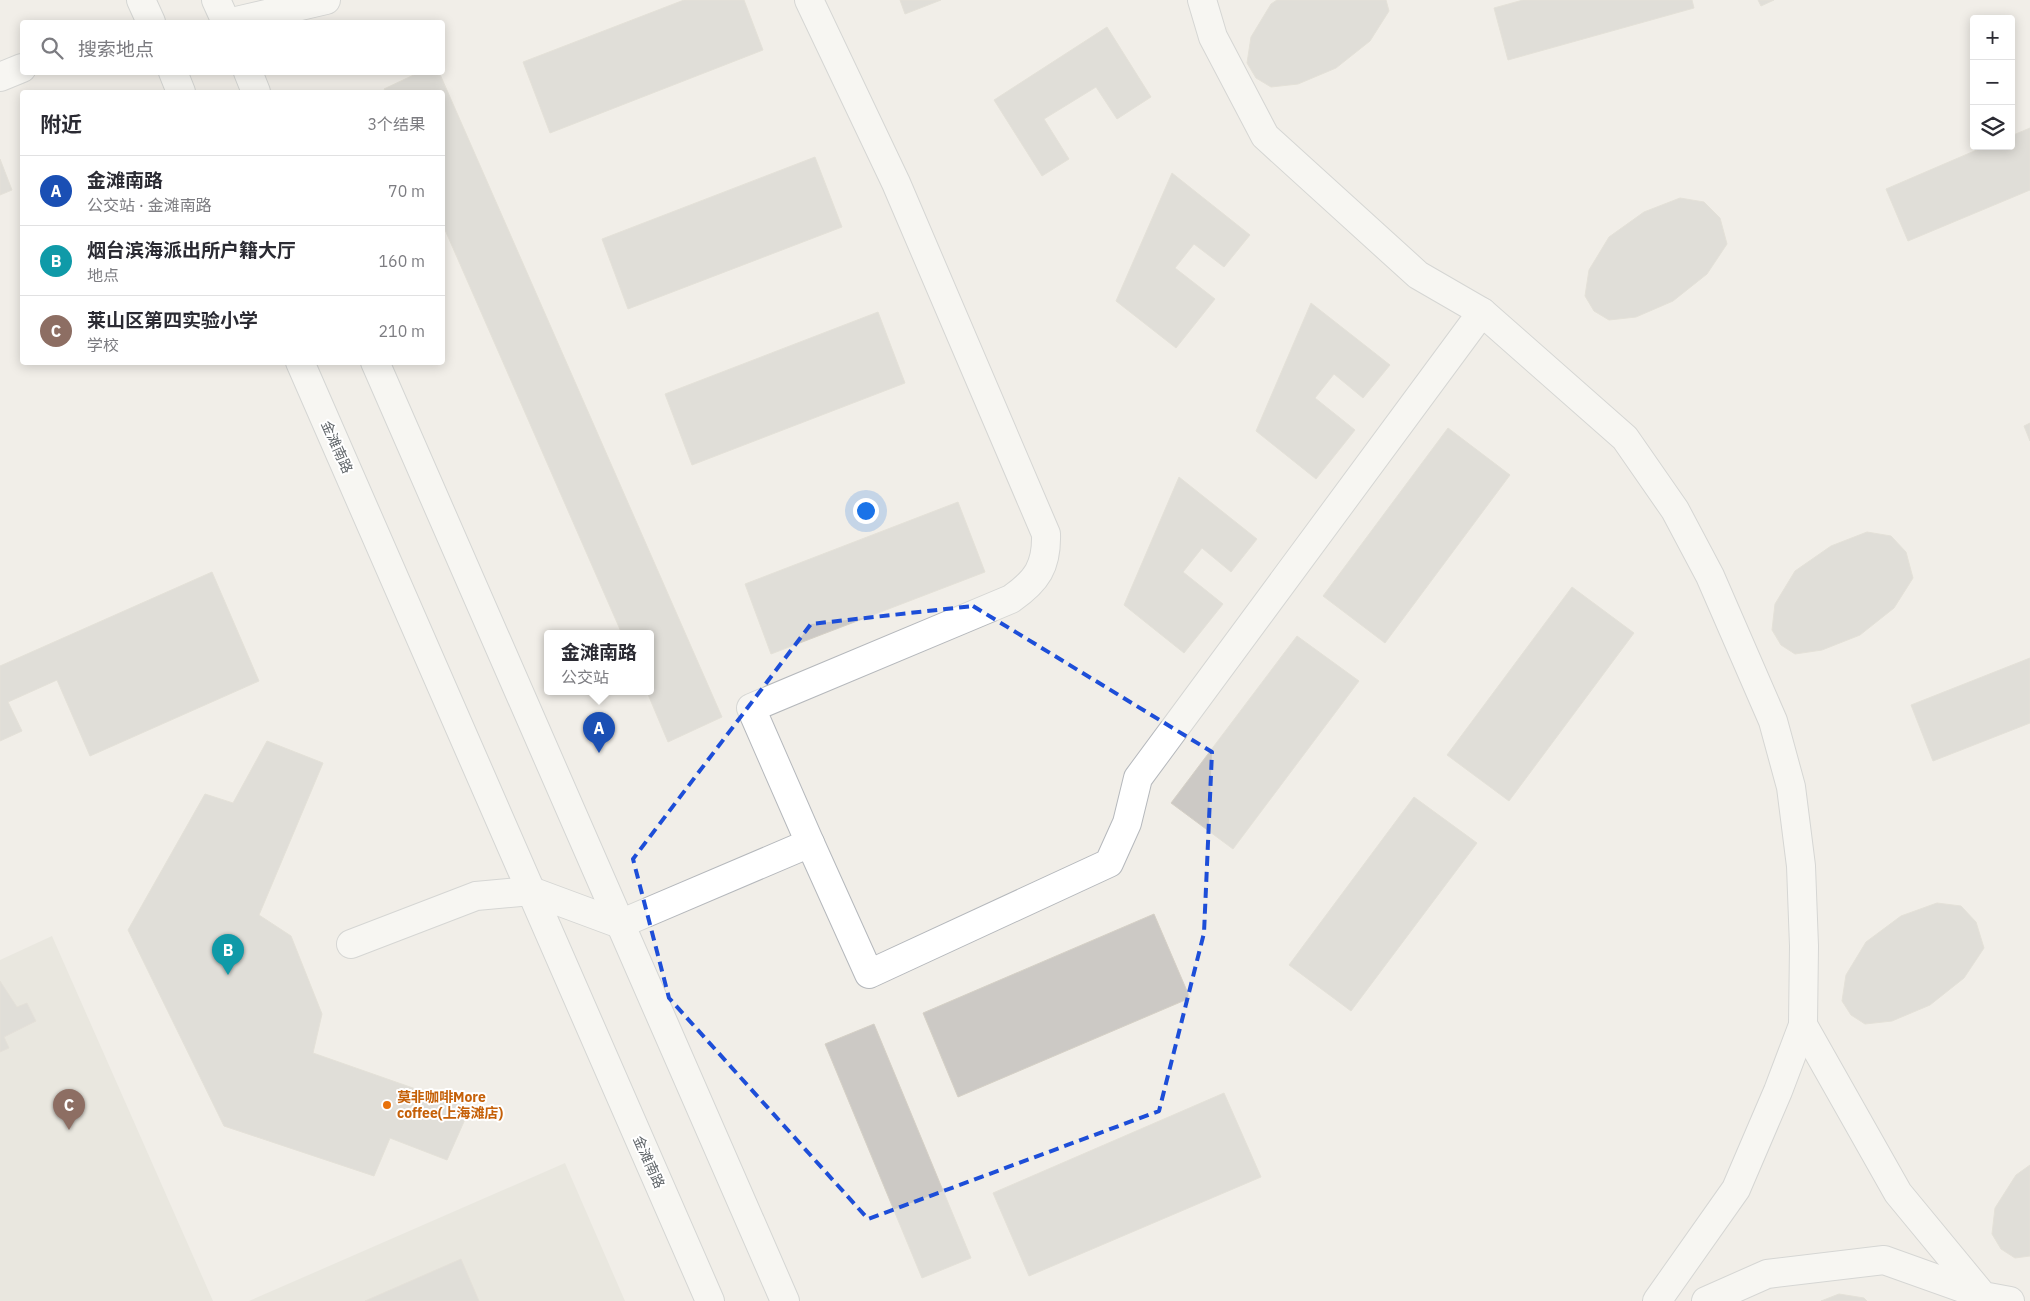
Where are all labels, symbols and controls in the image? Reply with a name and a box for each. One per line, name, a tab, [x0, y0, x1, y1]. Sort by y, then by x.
map controls	[1970, 15, 2015, 150]
button: +	[1970, 15, 2015, 60]
search box	[20, 20, 445, 75]
icon: search	[38, 34, 66, 62]
text: 搜索地点	[78, 37, 154, 61]
button: −	[1970, 60, 2015, 105]
button: layers	[1970, 105, 2015, 150]
text: 附近	[40, 110, 82, 138]
text: 3个结果	[367, 114, 425, 134]
text: 金滩南路	[87, 168, 163, 192]
text: A	[51, 181, 61, 201]
text: 70 m	[388, 181, 425, 201]
text: 公交站 · 金滩南路	[87, 195, 212, 215]
text: 烟台滨海派出所户籍大厅	[87, 238, 296, 262]
text: B	[51, 251, 61, 271]
text: 160 m	[378, 251, 425, 271]
text: 地点	[87, 265, 119, 285]
text: 莱山区第四实验小学	[87, 308, 258, 332]
text: C	[51, 321, 61, 341]
text: 210 m	[378, 321, 425, 341]
text: 学校	[87, 335, 119, 355]
street label: 金滩南路	[317, 418, 357, 476]
your location	[853, 498, 879, 524]
popup	[544, 630, 654, 695]
text: 金滩南路	[561, 640, 637, 664]
text: 公交站	[561, 667, 609, 687]
pin: A	[583, 712, 615, 753]
pin: B	[212, 934, 244, 975]
place label: 莫非咖啡More coffee(上海滩店)	[397, 1088, 504, 1122]
pin: C	[53, 1089, 85, 1130]
marker: 莫非咖啡More coffee(上海滩店)	[381, 1099, 393, 1111]
street label: 金滩南路	[629, 1133, 669, 1191]

